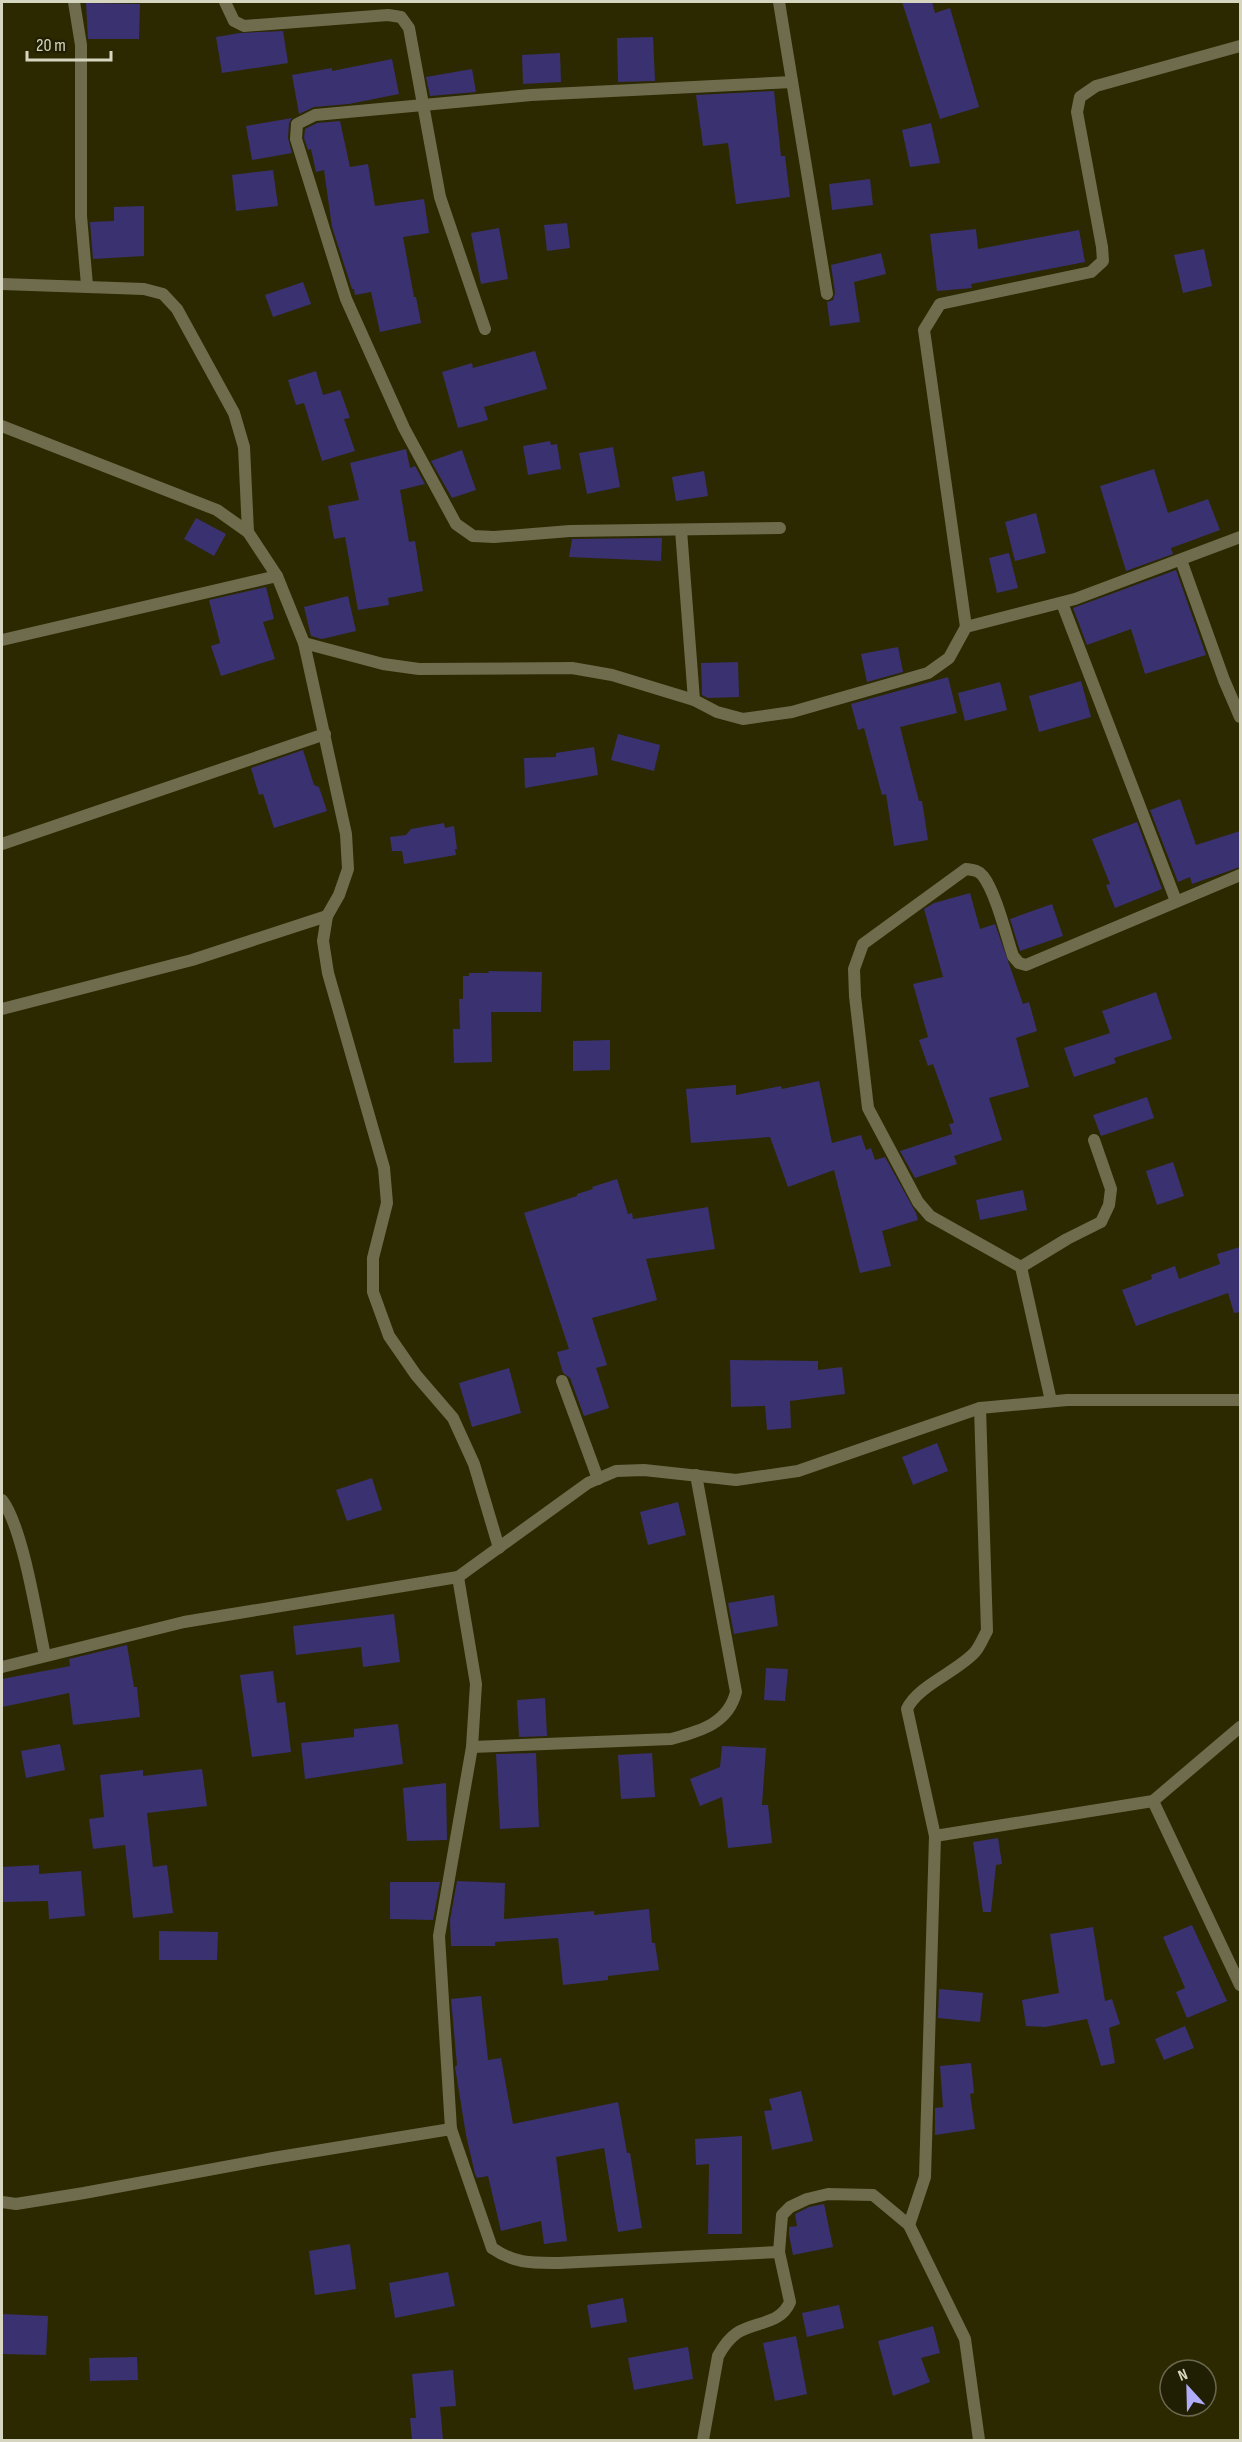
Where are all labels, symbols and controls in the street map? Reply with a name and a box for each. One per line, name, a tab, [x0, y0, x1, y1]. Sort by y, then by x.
scale bar	[27, 24, 111, 62]
text: 20 m	[36, 35, 66, 56]
north arrow	[1158, 2358, 1218, 2418]
text: N	[1175, 2365, 1190, 2386]

